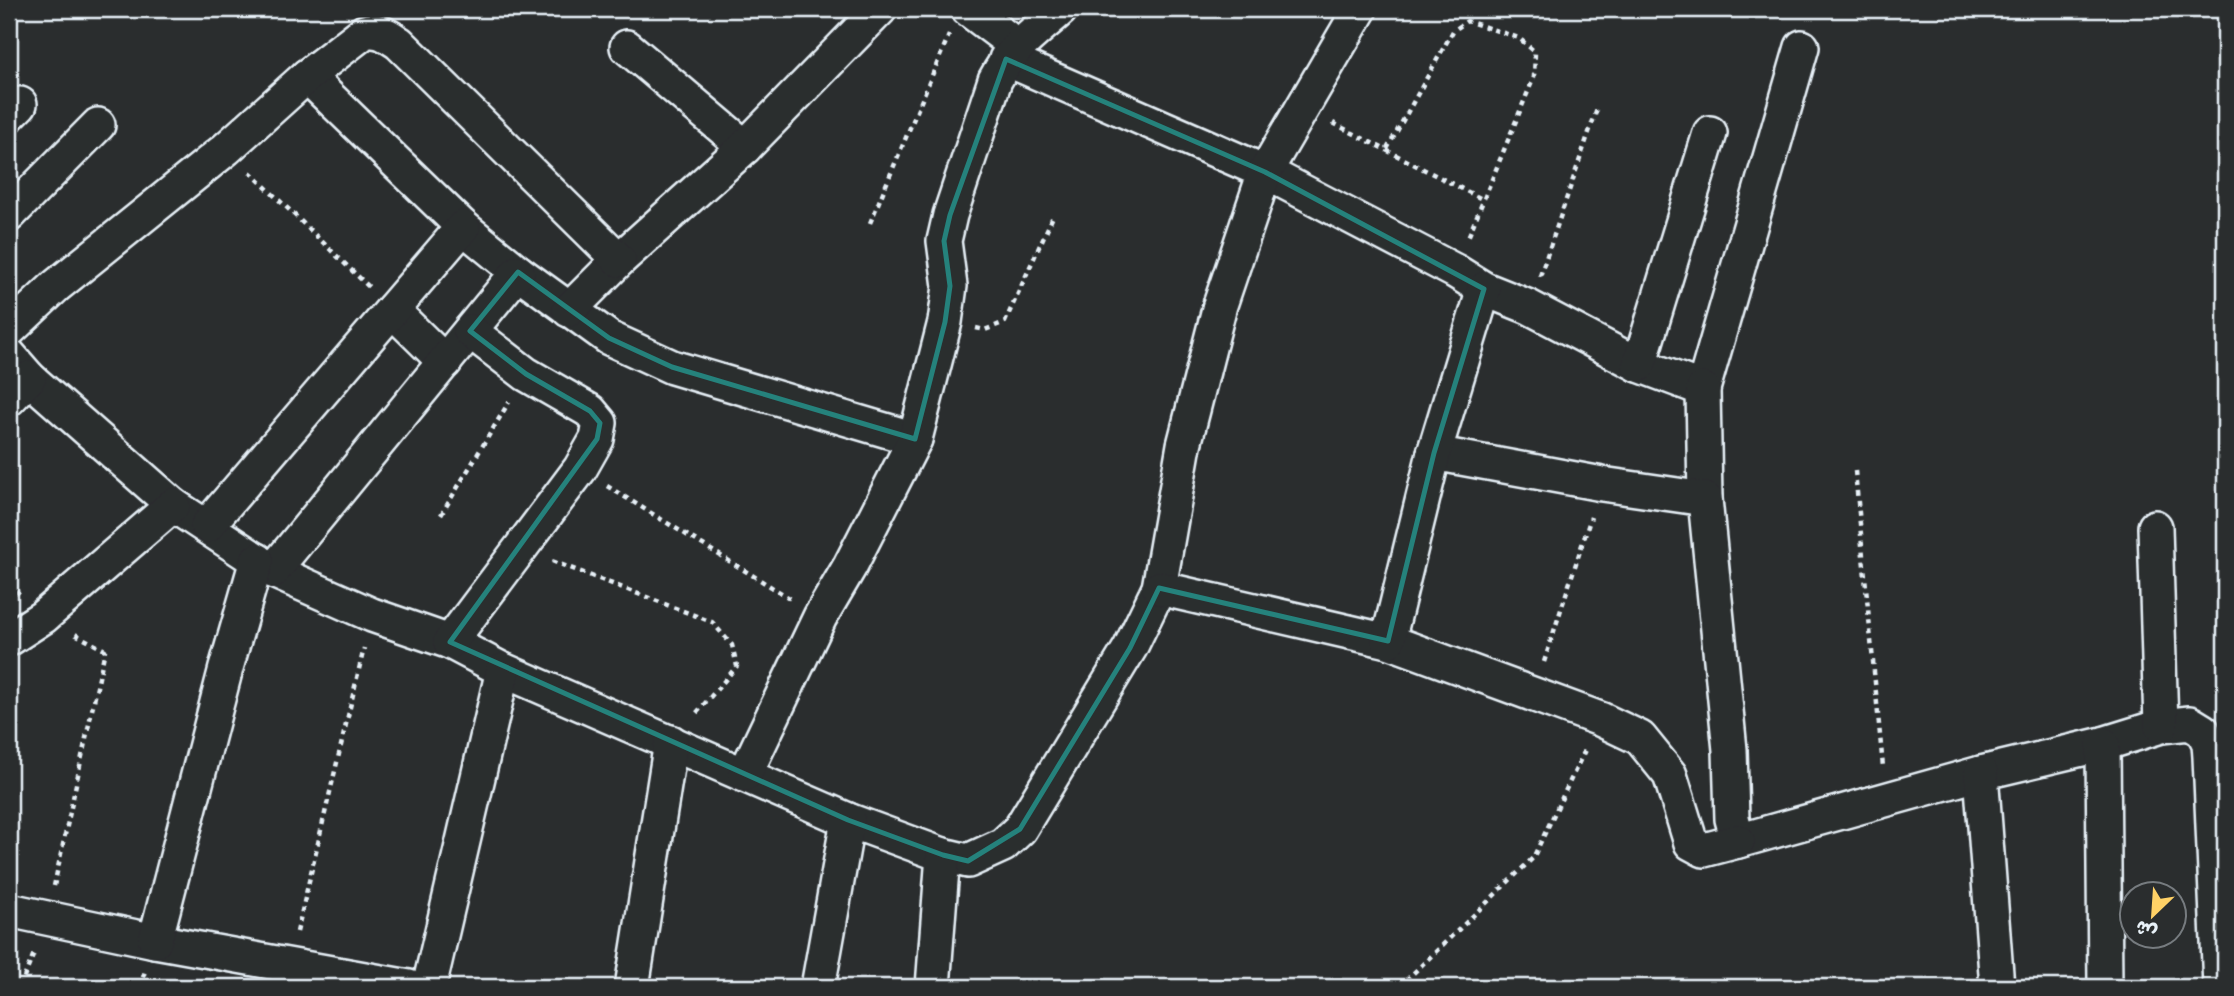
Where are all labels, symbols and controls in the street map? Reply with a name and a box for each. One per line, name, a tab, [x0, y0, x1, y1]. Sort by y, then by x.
north arrow	[2118, 880, 2188, 950]
text: ش	[2132, 914, 2161, 945]

